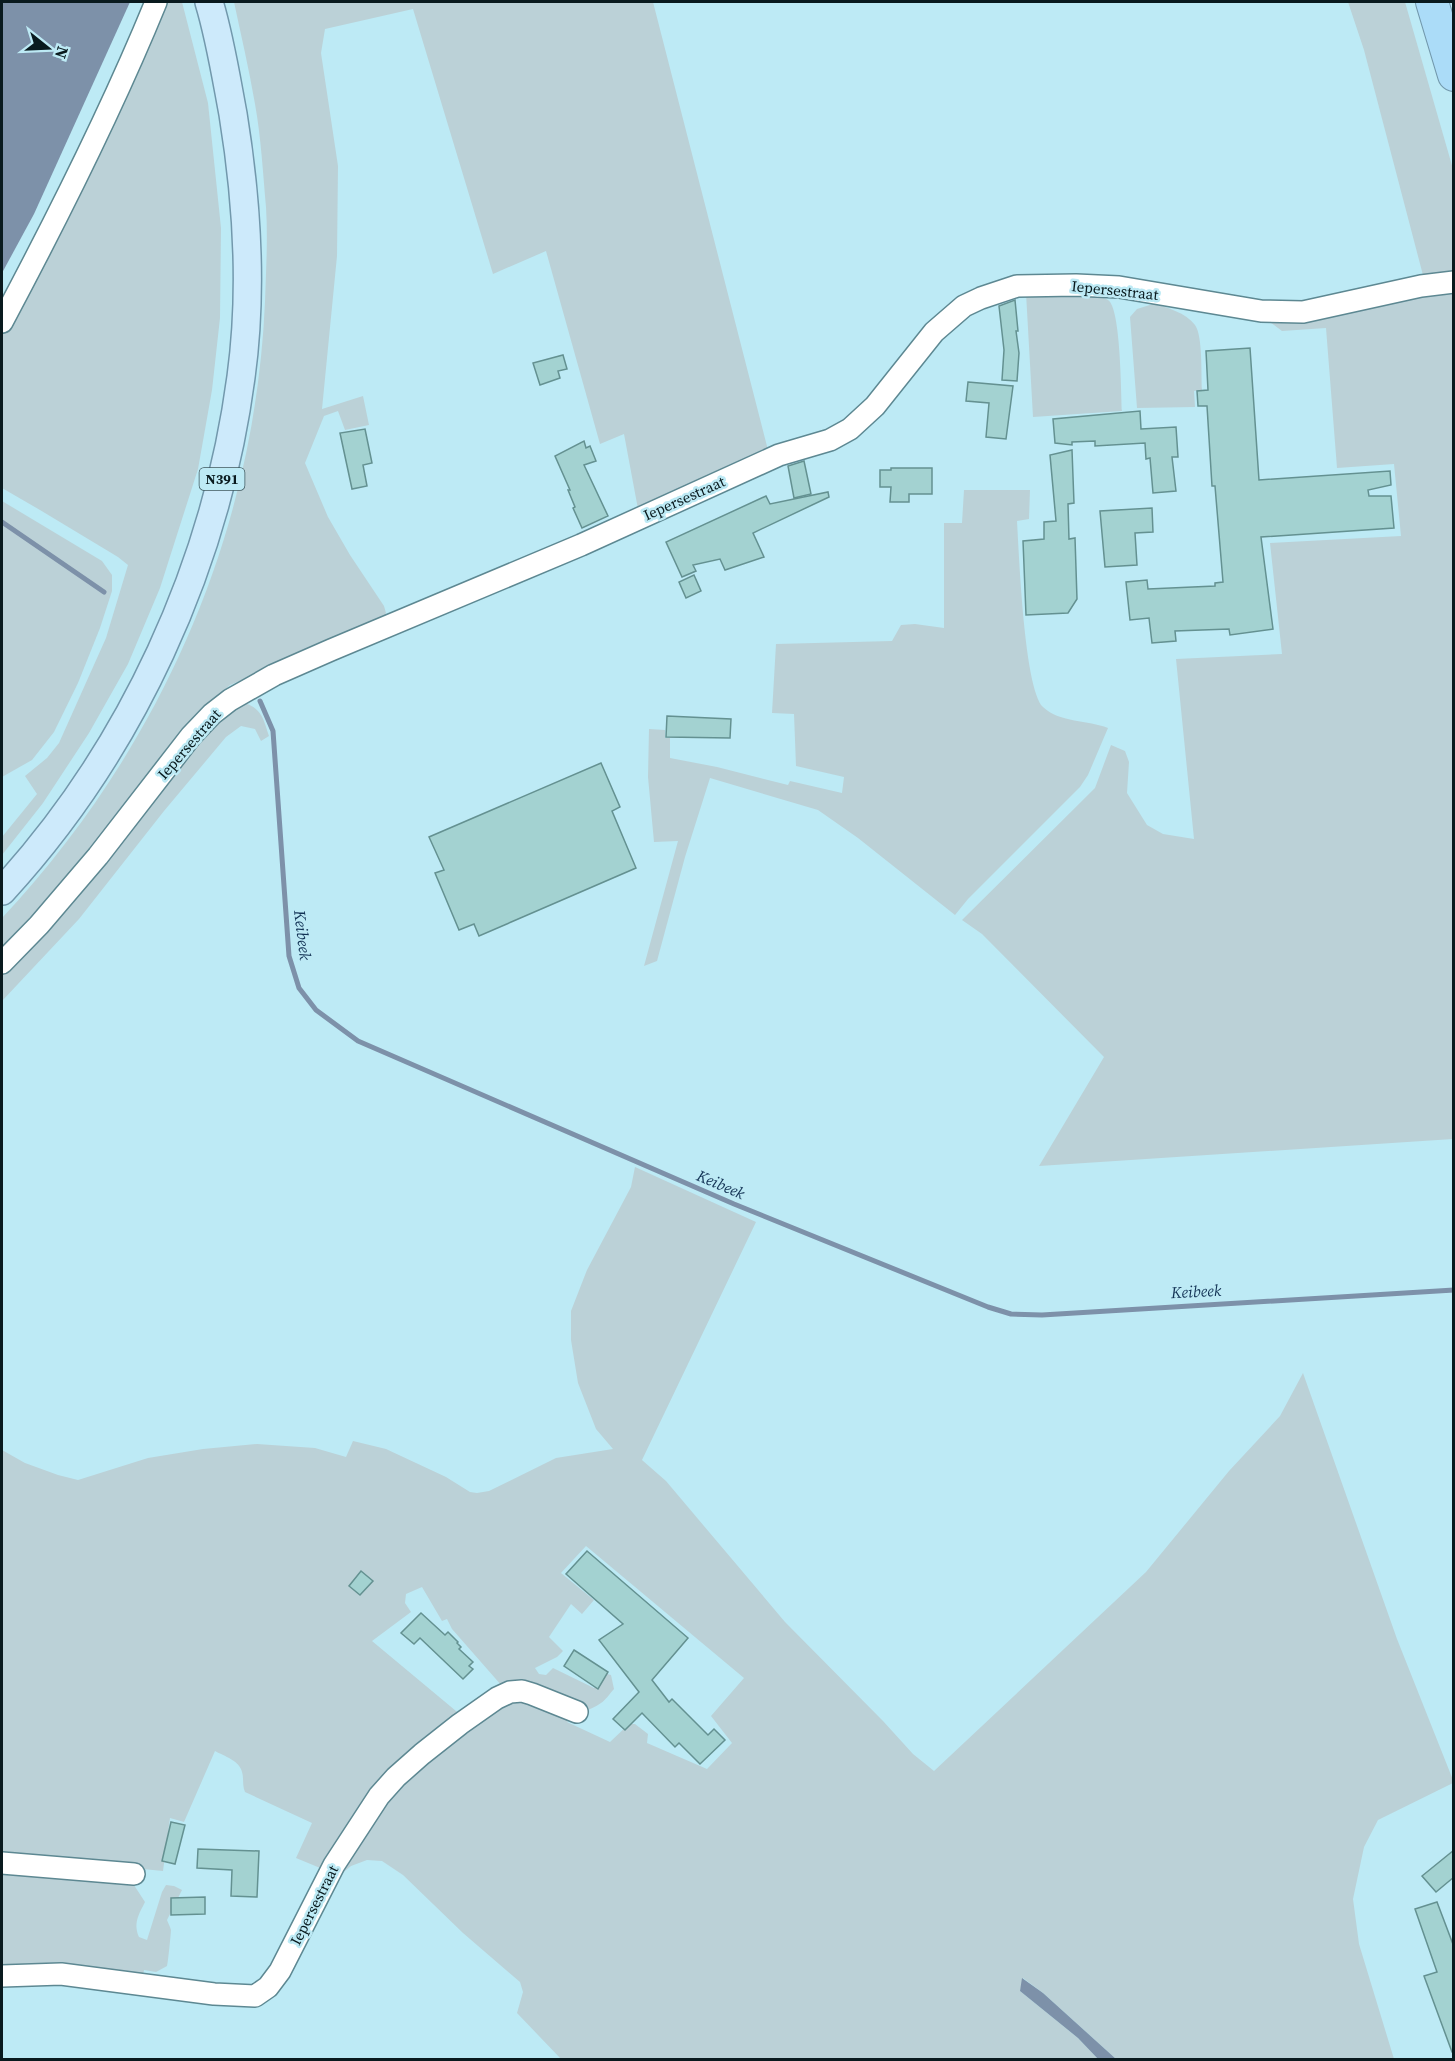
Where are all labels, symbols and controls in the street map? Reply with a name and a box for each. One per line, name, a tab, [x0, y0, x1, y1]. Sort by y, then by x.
north arrow	[18, 18, 78, 78]
text: N	[50, 44, 75, 62]
street label: Iepersestraat	[1071, 275, 1160, 305]
road number: N391	[200, 468, 244, 490]
street label: Iepersestraat	[640, 471, 728, 525]
street label: Iepersestraat	[152, 704, 226, 784]
water label: Keibeek	[289, 908, 317, 962]
water label: Keibeek	[693, 1164, 749, 1204]
water label: Keibeek	[1169, 1279, 1222, 1303]
street label: Iepersestraat	[285, 1861, 343, 1949]

